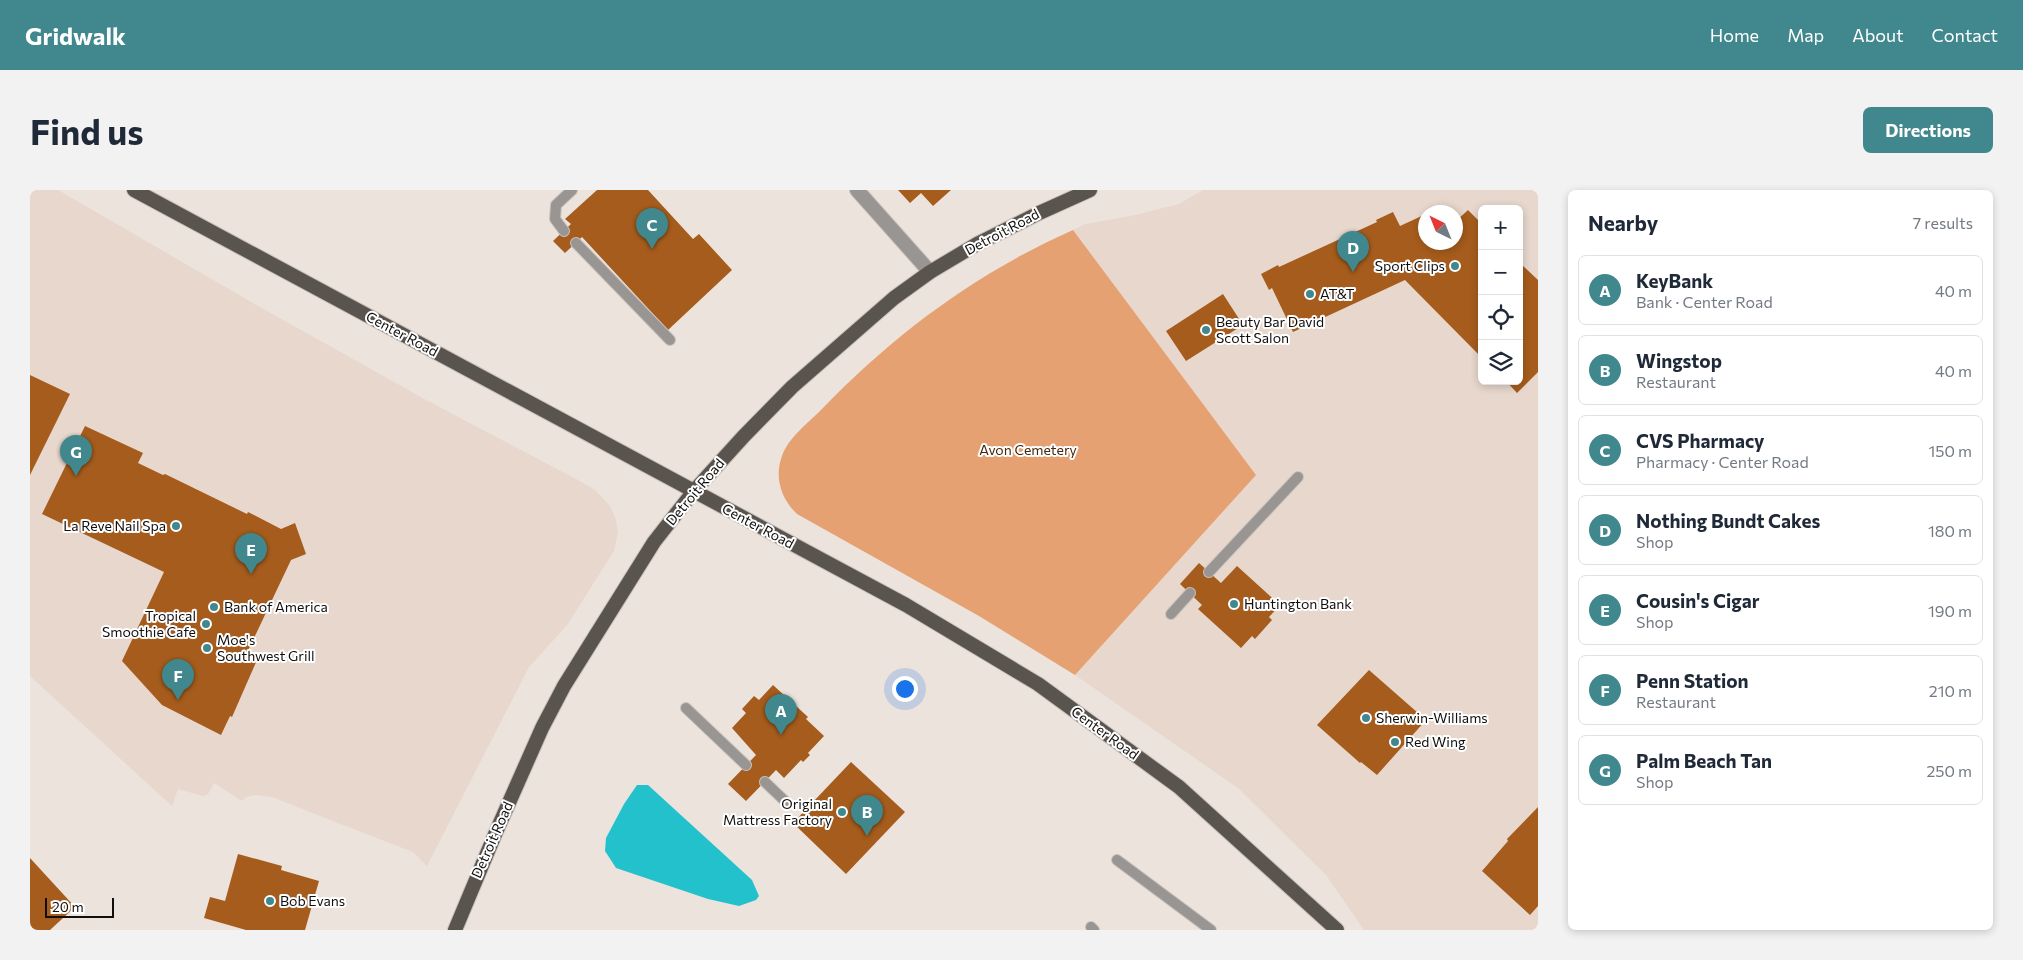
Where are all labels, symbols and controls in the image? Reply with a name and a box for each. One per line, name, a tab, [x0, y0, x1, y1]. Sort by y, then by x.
text: Gridwalk	[25, 21, 126, 50]
text: Home	[1710, 24, 1759, 46]
text: Map	[1787, 24, 1824, 46]
text: About	[1852, 24, 1904, 46]
text: Contact	[1932, 24, 1998, 46]
button: Directions	[1863, 107, 1993, 153]
text: Find us	[30, 109, 144, 152]
street label: Detroit Road	[962, 205, 1042, 258]
north arrow	[1418, 205, 1463, 250]
map controls	[1478, 205, 1523, 385]
button: +	[1478, 205, 1523, 250]
pin: C	[636, 208, 668, 249]
text: Nearby	[1588, 210, 1658, 235]
text: 7 results	[1913, 213, 1973, 232]
pin: D	[1337, 231, 1369, 272]
button: −	[1478, 250, 1523, 295]
place label: Sport Clips	[1375, 257, 1445, 274]
marker: Sport Clips	[1449, 260, 1461, 272]
text: KeyBank	[1636, 269, 1713, 292]
text: A	[1599, 281, 1611, 300]
text: 40 m	[1935, 281, 1972, 300]
place label: AT&T	[1320, 285, 1354, 302]
marker: AT&T	[1304, 288, 1316, 300]
text: Bank · Center Road	[1636, 292, 1773, 311]
button: locate	[1478, 295, 1523, 340]
street label: Center Road	[363, 308, 441, 360]
place label: Beauty Bar David Scott Salon	[1216, 313, 1324, 346]
marker: Beauty Bar David Scott Salon	[1200, 324, 1212, 336]
button: layers	[1478, 340, 1523, 385]
text: Wingstop	[1636, 349, 1722, 372]
text: B	[1600, 361, 1610, 380]
text: 40 m	[1935, 361, 1972, 380]
text: Restaurant	[1636, 372, 1716, 391]
text: CVS Pharmacy	[1636, 429, 1765, 452]
pin: G	[60, 435, 92, 476]
park label: Avon Cemetery	[979, 441, 1077, 458]
text: C	[1600, 441, 1610, 460]
text: 150 m	[1929, 441, 1972, 460]
text: Pharmacy · Center Road	[1636, 452, 1809, 471]
street label: Detroit Road	[662, 455, 727, 528]
street label: Center Road	[719, 500, 797, 552]
text: Nothing Bundt Cakes	[1636, 509, 1820, 532]
place label: La Reve Nail Spa	[63, 517, 166, 534]
marker: La Reve Nail Spa	[170, 520, 182, 532]
text: D	[1599, 521, 1611, 540]
text: 180 m	[1928, 521, 1972, 540]
text: Shop	[1636, 532, 1674, 551]
pin: E	[235, 533, 267, 574]
text: Cousin's Cigar	[1636, 589, 1760, 612]
place label: Huntington Bank	[1244, 595, 1352, 612]
place label: Bank of America	[224, 598, 328, 615]
marker: Huntington Bank	[1228, 598, 1240, 610]
marker: Bank of America	[208, 601, 220, 613]
text: E	[1600, 601, 1610, 620]
text: 190 m	[1928, 601, 1972, 620]
place label: Tropical Smoothie Cafe	[102, 607, 196, 640]
text: Shop	[1636, 612, 1674, 631]
marker: Tropical Smoothie Cafe	[200, 618, 212, 630]
place label: Moe's Southwest Grill	[217, 631, 315, 664]
marker: Moe's Southwest Grill	[201, 642, 213, 654]
pin: F	[162, 659, 194, 700]
text: Penn Station	[1636, 669, 1749, 692]
your location	[892, 676, 918, 702]
text: F	[1600, 681, 1610, 700]
text: 210 m	[1929, 681, 1972, 700]
text: Restaurant	[1636, 692, 1716, 711]
pin: A	[765, 694, 797, 735]
street label: Center Road	[1068, 703, 1142, 763]
place label: Sherwin-Williams	[1376, 709, 1488, 726]
marker: Sherwin-Williams	[1360, 712, 1372, 724]
place label: Red Wing	[1405, 733, 1466, 750]
marker: Red Wing	[1389, 736, 1401, 748]
text: Palm Beach Tan	[1636, 749, 1772, 772]
text: G	[1599, 761, 1611, 780]
text: 250 m	[1926, 761, 1972, 780]
text: Shop	[1636, 772, 1674, 791]
place label: Original Mattress Factory	[723, 795, 832, 828]
pin: B	[851, 795, 883, 836]
street label: Detroit Road	[467, 799, 516, 881]
marker: Original Mattress Factory	[836, 806, 848, 818]
place label: Bob Evans	[280, 892, 345, 909]
scale bar	[45, 895, 114, 918]
marker: Bob Evans	[264, 895, 276, 907]
text: 20 m	[52, 898, 84, 915]

